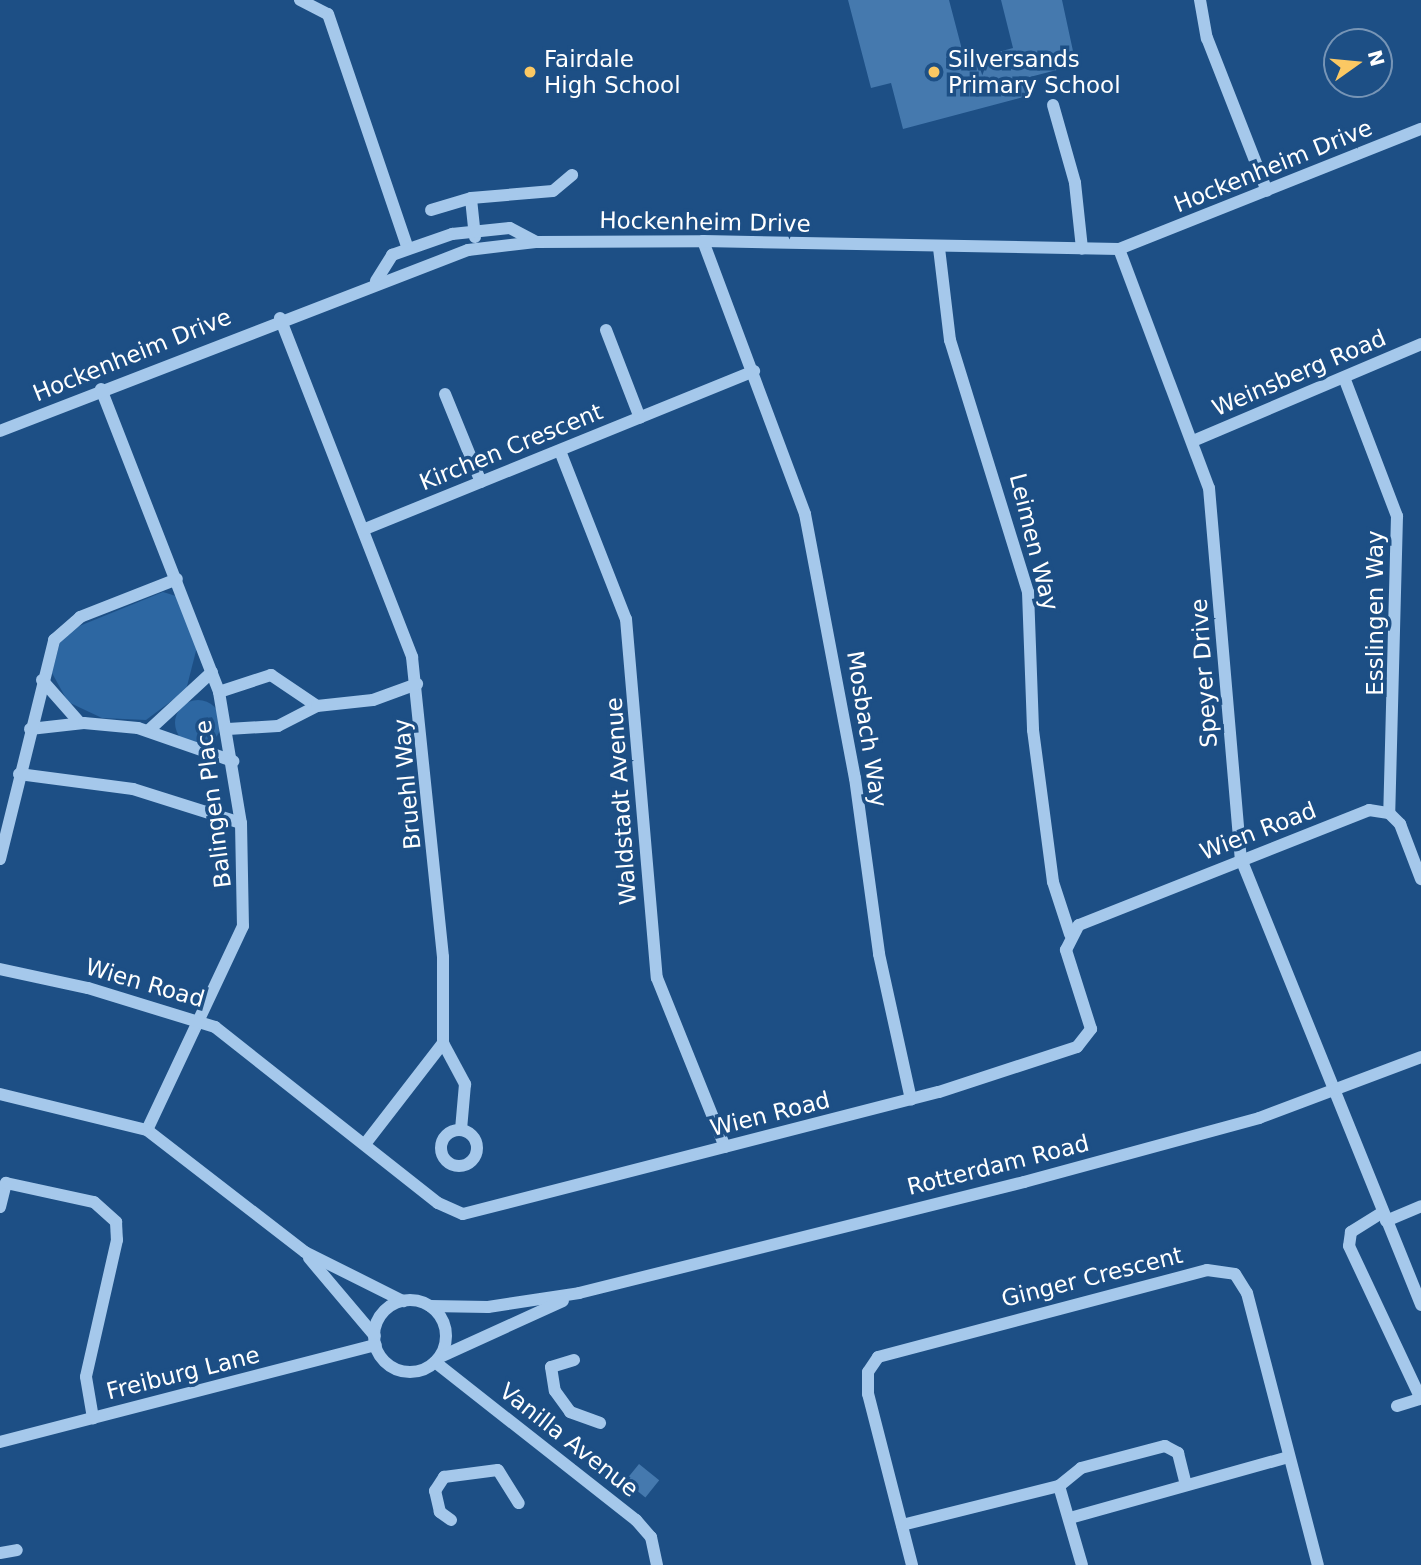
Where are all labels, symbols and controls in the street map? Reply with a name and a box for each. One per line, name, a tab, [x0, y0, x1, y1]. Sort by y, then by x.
north arrow	[1323, 28, 1393, 98]
place label: Fairdale High School	[544, 45, 681, 99]
place label: Silversands Primary School	[948, 45, 1121, 99]
text: N	[1364, 48, 1389, 69]
marker: Fairdale High School	[522, 64, 538, 80]
marker: Silversands Primary School	[926, 64, 942, 80]
street label: Hockenheim Drive	[1170, 114, 1376, 218]
street label: Hockenheim Drive	[599, 206, 811, 238]
street label: Hockenheim Drive	[29, 303, 235, 407]
street label: Weinsberg Road	[1208, 324, 1390, 422]
street label: Kirchen Crescent	[415, 398, 607, 496]
street label: Leimen Way	[1004, 471, 1064, 613]
street label: Esslingen Way	[1361, 530, 1389, 696]
street label: Speyer Drive	[1185, 598, 1223, 748]
street label: Mosbach Way	[841, 649, 893, 809]
street label: Waldstadt Avenue	[600, 696, 642, 906]
street label: Bruehl Way	[388, 717, 426, 851]
street label: Balingen Place	[189, 718, 237, 890]
street label: Wien Road	[1196, 796, 1320, 866]
street label: Wien Road	[82, 953, 208, 1013]
street label: Wien Road	[707, 1086, 833, 1142]
street label: Rotterdam Road	[904, 1129, 1092, 1201]
street label: Ginger Crescent	[999, 1241, 1185, 1313]
street label: Freiburg Lane	[104, 1341, 262, 1405]
street label: Vanilla Avenue	[494, 1377, 644, 1503]

